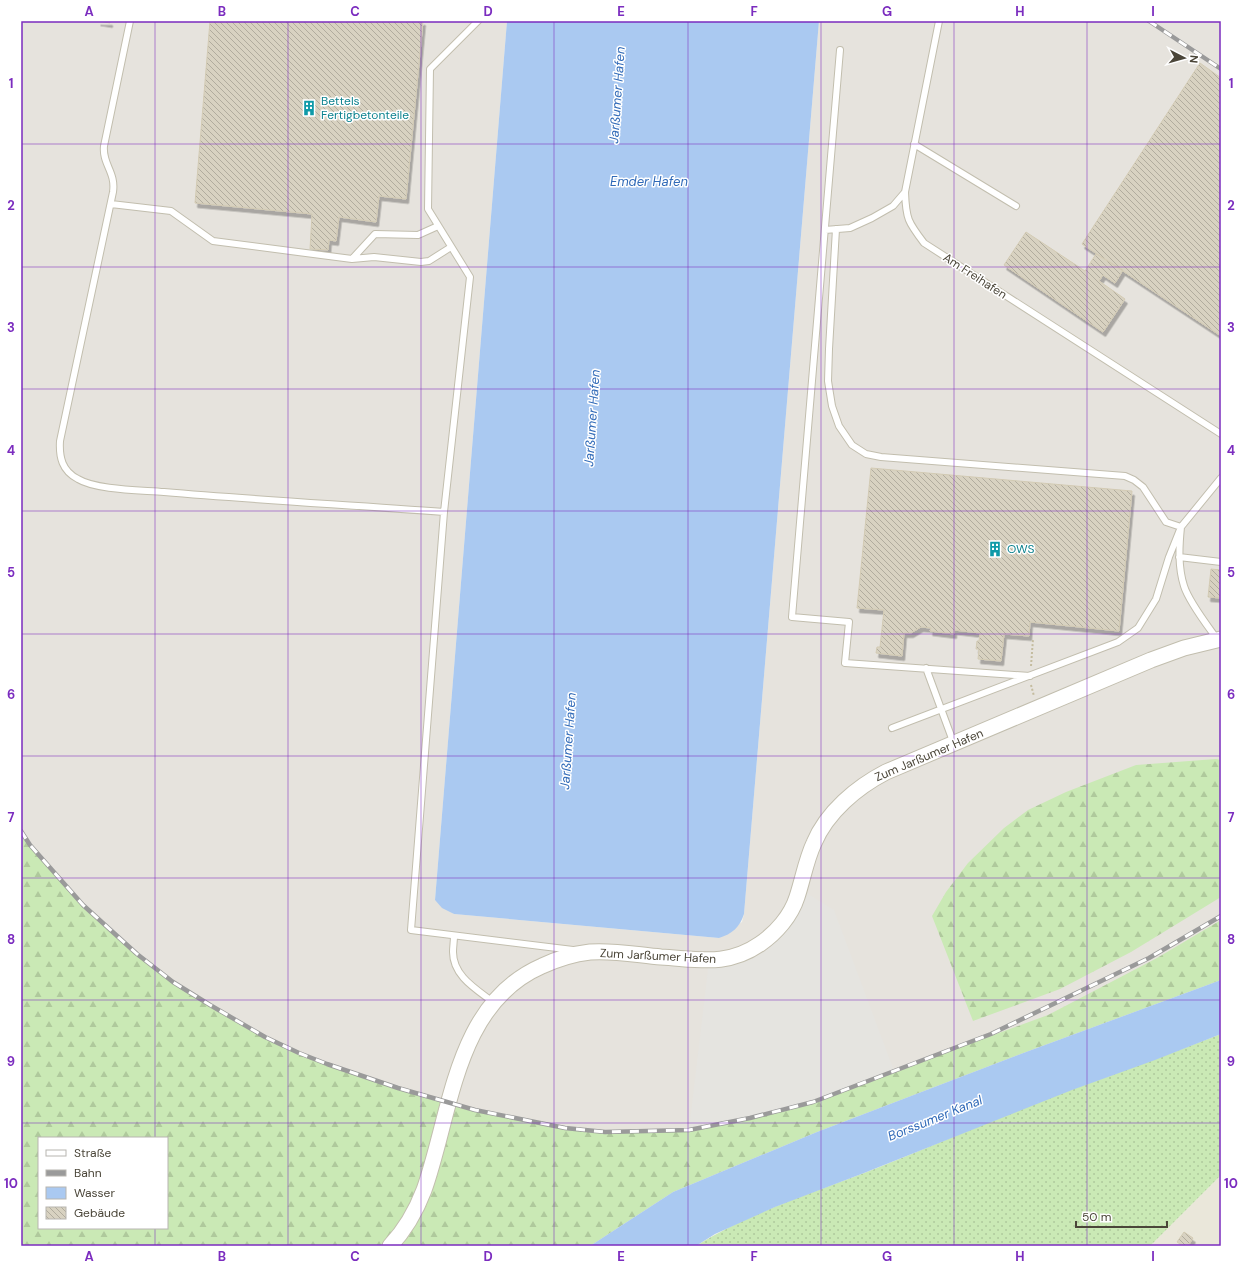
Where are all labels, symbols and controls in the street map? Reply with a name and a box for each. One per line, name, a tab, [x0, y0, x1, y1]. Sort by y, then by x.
text: A	[84, 3, 94, 20]
text: B	[218, 3, 226, 20]
text: C	[350, 3, 360, 20]
text: D	[483, 3, 493, 20]
text: E	[617, 3, 625, 20]
text: F	[750, 3, 758, 20]
text: G	[882, 3, 892, 20]
text: H	[1015, 3, 1025, 20]
text: I	[1151, 3, 1155, 20]
north arrow	[1164, 38, 1204, 78]
water label: Jarßumer Hafen	[605, 46, 629, 144]
text: N	[1187, 54, 1201, 64]
text: 1	[9, 75, 13, 92]
text: 1	[1229, 75, 1233, 92]
place label: Bettels Fertigbetonteile	[321, 93, 409, 123]
building icon: Bettels Fertigbetonteile	[300, 99, 318, 117]
water label: Emder Hafen	[610, 173, 688, 190]
text: 2	[7, 197, 15, 214]
text: 2	[1227, 197, 1235, 214]
street label: Am Freihafen	[940, 249, 1010, 303]
text: 3	[7, 319, 15, 336]
text: 3	[1227, 319, 1235, 336]
water label: Jarßumer Hafen	[580, 369, 604, 467]
text: 4	[7, 442, 15, 459]
text: 4	[1227, 442, 1235, 459]
building icon: OWS	[986, 540, 1004, 558]
place label: OWS	[1007, 541, 1034, 557]
text: 5	[7, 564, 15, 581]
text: 5	[1227, 564, 1235, 581]
text: 6	[7, 686, 15, 703]
text: 6	[1227, 686, 1235, 703]
water label: Jarßumer Hafen	[556, 692, 580, 790]
street label: Zum Jarßumer Hafen	[872, 725, 986, 785]
text: 7	[8, 809, 15, 826]
text: 7	[1228, 809, 1235, 826]
text: 8	[7, 931, 15, 948]
text: 8	[1227, 931, 1235, 948]
street label: Zum Jarßumer Hafen	[599, 945, 717, 967]
text: 9	[7, 1053, 15, 1070]
text: 9	[1227, 1053, 1235, 1070]
water label: Borssumer Kanal	[885, 1091, 986, 1145]
legend	[38, 1137, 168, 1229]
text: Straße	[74, 1145, 111, 1161]
text: Bahn	[74, 1165, 102, 1181]
text: 10	[4, 1175, 18, 1192]
text: 10	[1224, 1175, 1238, 1192]
text: Wasser	[74, 1185, 115, 1201]
scale bar	[1076, 1203, 1167, 1229]
text: Gebäude	[74, 1205, 125, 1221]
text: 50 m	[1082, 1209, 1111, 1225]
text: A	[84, 1248, 94, 1265]
text: B	[218, 1248, 226, 1265]
text: C	[350, 1248, 360, 1265]
text: D	[483, 1248, 493, 1265]
text: E	[617, 1248, 625, 1265]
text: F	[750, 1248, 758, 1265]
text: G	[882, 1248, 892, 1265]
text: H	[1015, 1248, 1025, 1265]
text: I	[1151, 1248, 1155, 1265]

